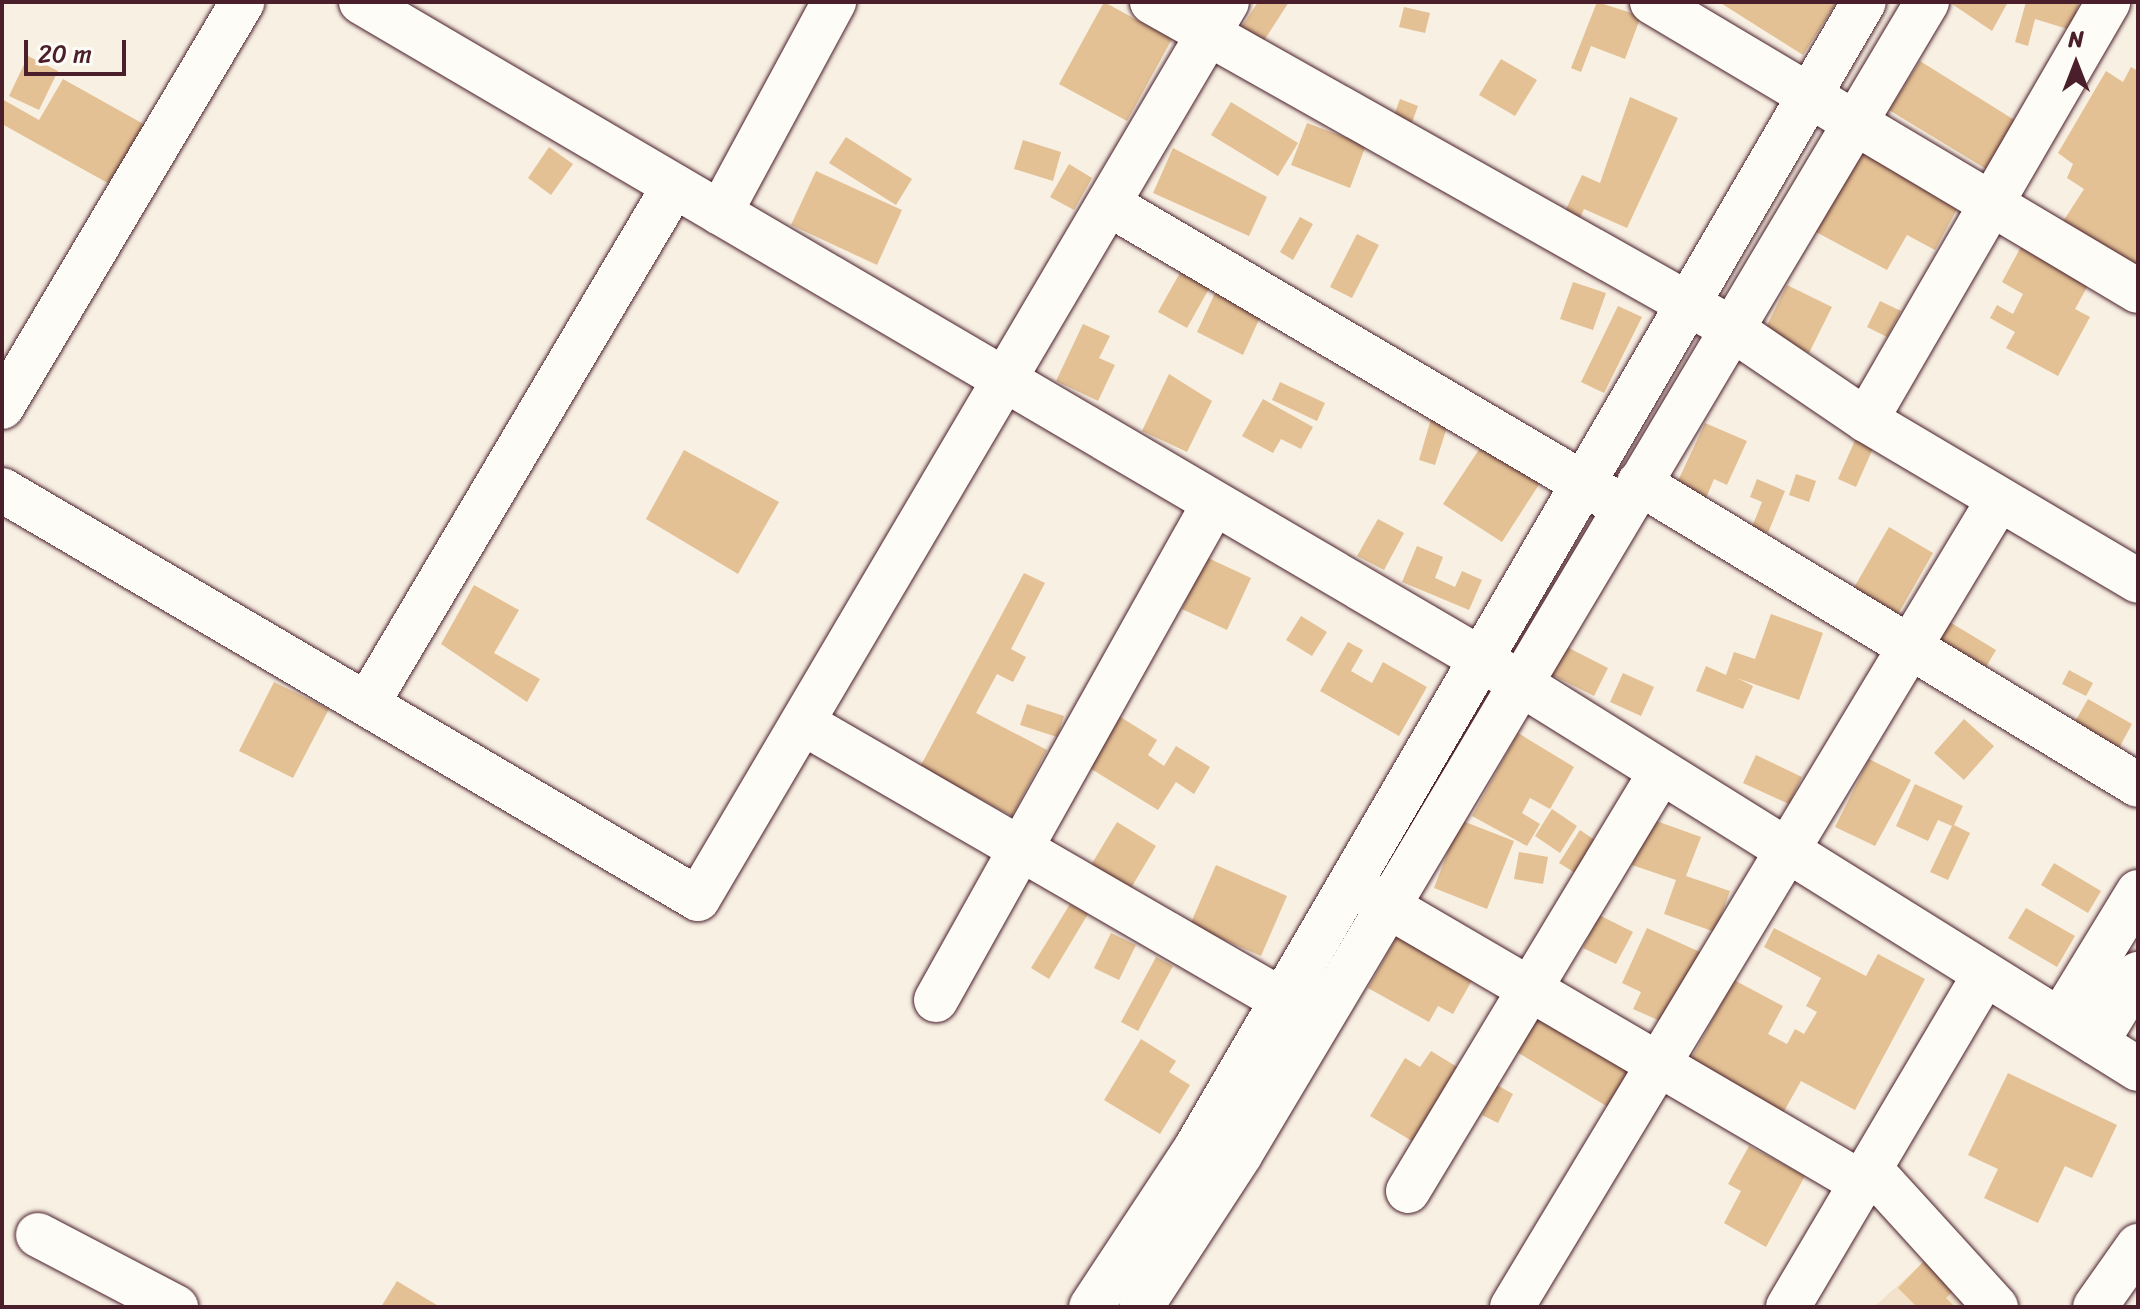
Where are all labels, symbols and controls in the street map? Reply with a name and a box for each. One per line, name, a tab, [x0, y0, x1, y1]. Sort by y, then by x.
text: N	[2068, 20, 2084, 59]
scale bar	[28, 24, 130, 74]
north arrow	[2036, 24, 2116, 104]
text: 20 m	[38, 33, 92, 75]

